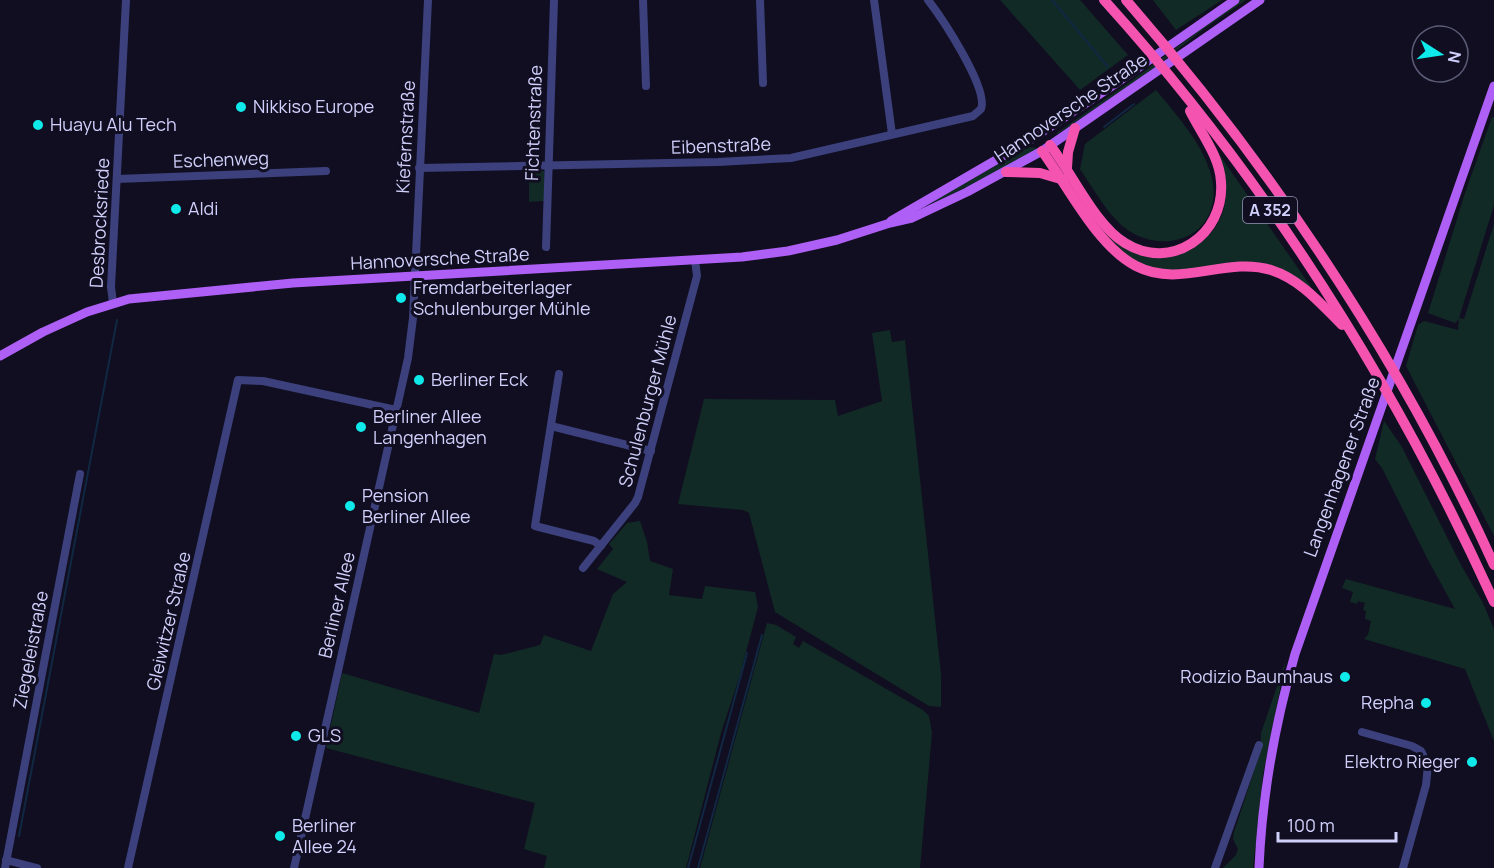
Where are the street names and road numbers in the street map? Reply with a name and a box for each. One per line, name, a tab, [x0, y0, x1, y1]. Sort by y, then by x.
street label: Hannoversche Straße	[989, 47, 1151, 167]
street label: Fichtenstraße	[519, 65, 547, 181]
street label: Kiefernstraße	[390, 80, 420, 194]
street label: Eibenstraße	[670, 131, 771, 159]
street label: Eschenweg	[173, 145, 269, 173]
street label: Desbrocksriede	[84, 157, 114, 289]
road number: A 352	[1243, 197, 1297, 223]
street label: Hannoversche Straße	[350, 241, 530, 275]
street label: Schulenburger Mühle	[612, 312, 682, 490]
street label: Langenhagener Straße	[1297, 373, 1385, 560]
street label: Gleiwitzer Straße	[140, 549, 196, 693]
street label: Berliner Allee	[312, 549, 360, 660]
street label: Ziegeleistraße	[7, 589, 53, 711]

